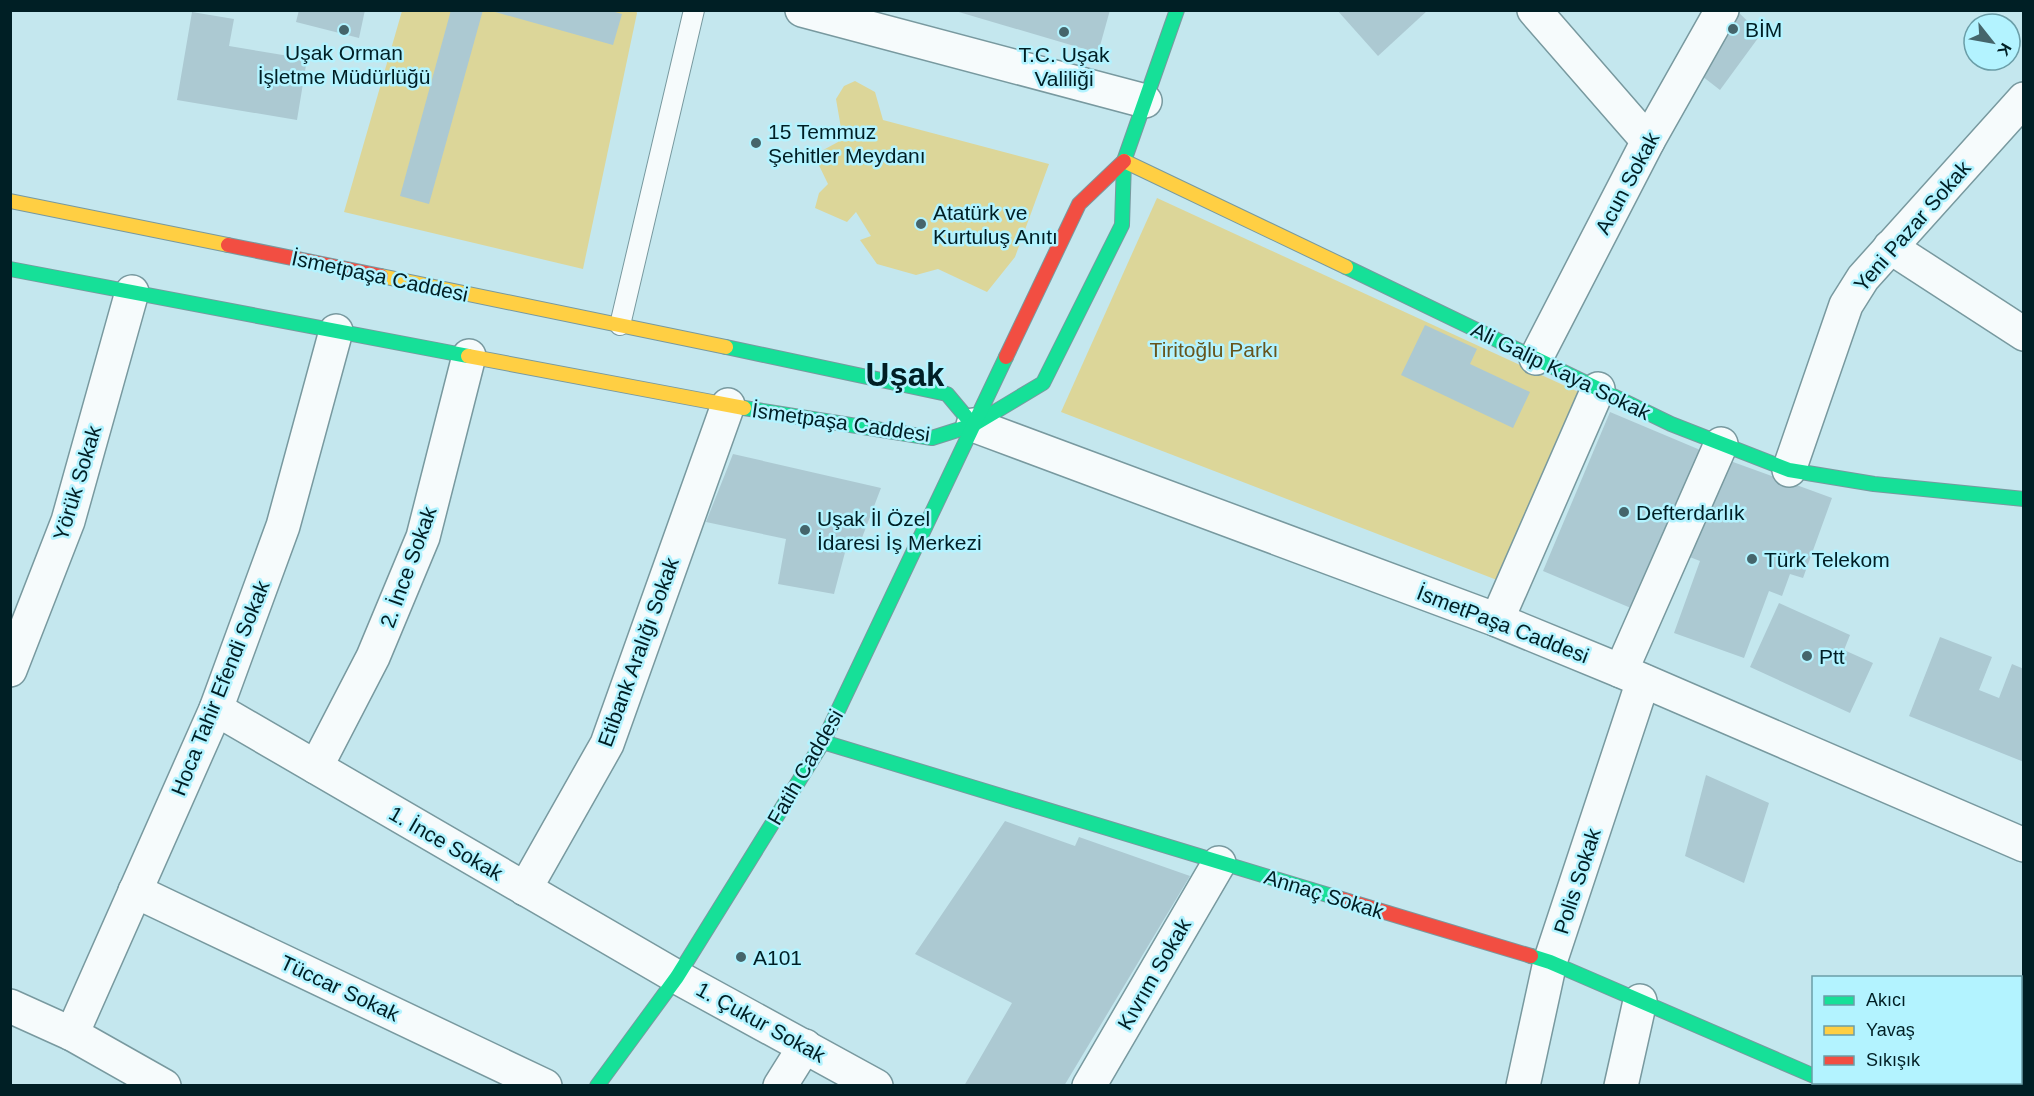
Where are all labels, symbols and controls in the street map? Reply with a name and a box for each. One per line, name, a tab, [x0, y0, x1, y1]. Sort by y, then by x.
north arrow	[1962, 12, 2022, 72]
place label: BİM	[1745, 18, 1782, 41]
marker: BİM	[1726, 22, 1740, 36]
marker: Uşak Orman İşletme Müdürlüğü	[337, 23, 351, 37]
marker: T.C. Uşak Valiliği	[1057, 25, 1071, 39]
text: K	[1994, 40, 2015, 59]
place label: Uşak Orman İşletme Müdürlüğü	[258, 41, 430, 88]
place label: T.C. Uşak Valiliği	[1018, 43, 1110, 90]
place label: 15 Temmuz Şehitler Meydanı	[768, 120, 926, 167]
street label: Acun Sokak	[1591, 128, 1664, 238]
marker: 15 Temmuz Şehitler Meydanı	[749, 136, 763, 150]
street label: Yeni Pazar Sokak	[1849, 156, 1975, 296]
place label: Atatürk ve Kurtuluş Anıtı	[933, 201, 1058, 248]
marker: Atatürk ve Kurtuluş Anıtı	[914, 217, 928, 231]
street label: İsmetpaşa Caddesi	[290, 246, 470, 306]
street label: Ali Galip Kaya Sokak	[1468, 318, 1655, 425]
park label: Tiritoğlu Parkı	[1150, 338, 1278, 361]
district label: Uşak	[866, 356, 945, 393]
street label: İsmetpaşa Caddesi	[750, 398, 932, 446]
street label: Yörük Sokak	[49, 422, 106, 543]
place label: Defterdarlık	[1636, 501, 1745, 524]
street label: 2. İnce Sokak	[375, 503, 441, 631]
marker: Defterdarlık	[1617, 505, 1631, 519]
place label: Uşak İl Özel İdaresi İş Merkezi	[817, 507, 982, 554]
marker: Uşak İl Özel İdaresi İş Merkezi	[798, 523, 812, 537]
place label: Türk Telekom	[1764, 548, 1890, 571]
marker: Türk Telekom	[1745, 552, 1759, 566]
street label: Etibank Aralığı Sokak	[593, 554, 683, 750]
street label: Hoca Tahir Efendi Sokak	[166, 577, 274, 799]
street label: İsmetPaşa Caddesi	[1414, 581, 1592, 667]
place label: Ptt	[1819, 645, 1845, 668]
marker: Ptt	[1800, 649, 1814, 663]
street label: Fatih Caddesi	[763, 705, 847, 829]
street label: 1. İnce Sokak	[385, 801, 507, 885]
street label: Polis Sokak	[1549, 825, 1605, 937]
street label: Annaç Sokak	[1261, 865, 1387, 923]
street label: Kıvrım Sokak	[1113, 914, 1195, 1034]
place label: A101	[753, 946, 802, 969]
street label: Tüccar Sokak	[277, 950, 403, 1026]
marker: A101	[734, 950, 748, 964]
legend	[1812, 976, 2022, 1084]
street label: 1. Çukur Sokak	[693, 977, 830, 1067]
text: Akıcı	[1866, 990, 1906, 1010]
text: Yavaş	[1866, 1020, 1915, 1040]
text: Sıkışık	[1866, 1050, 1921, 1070]

